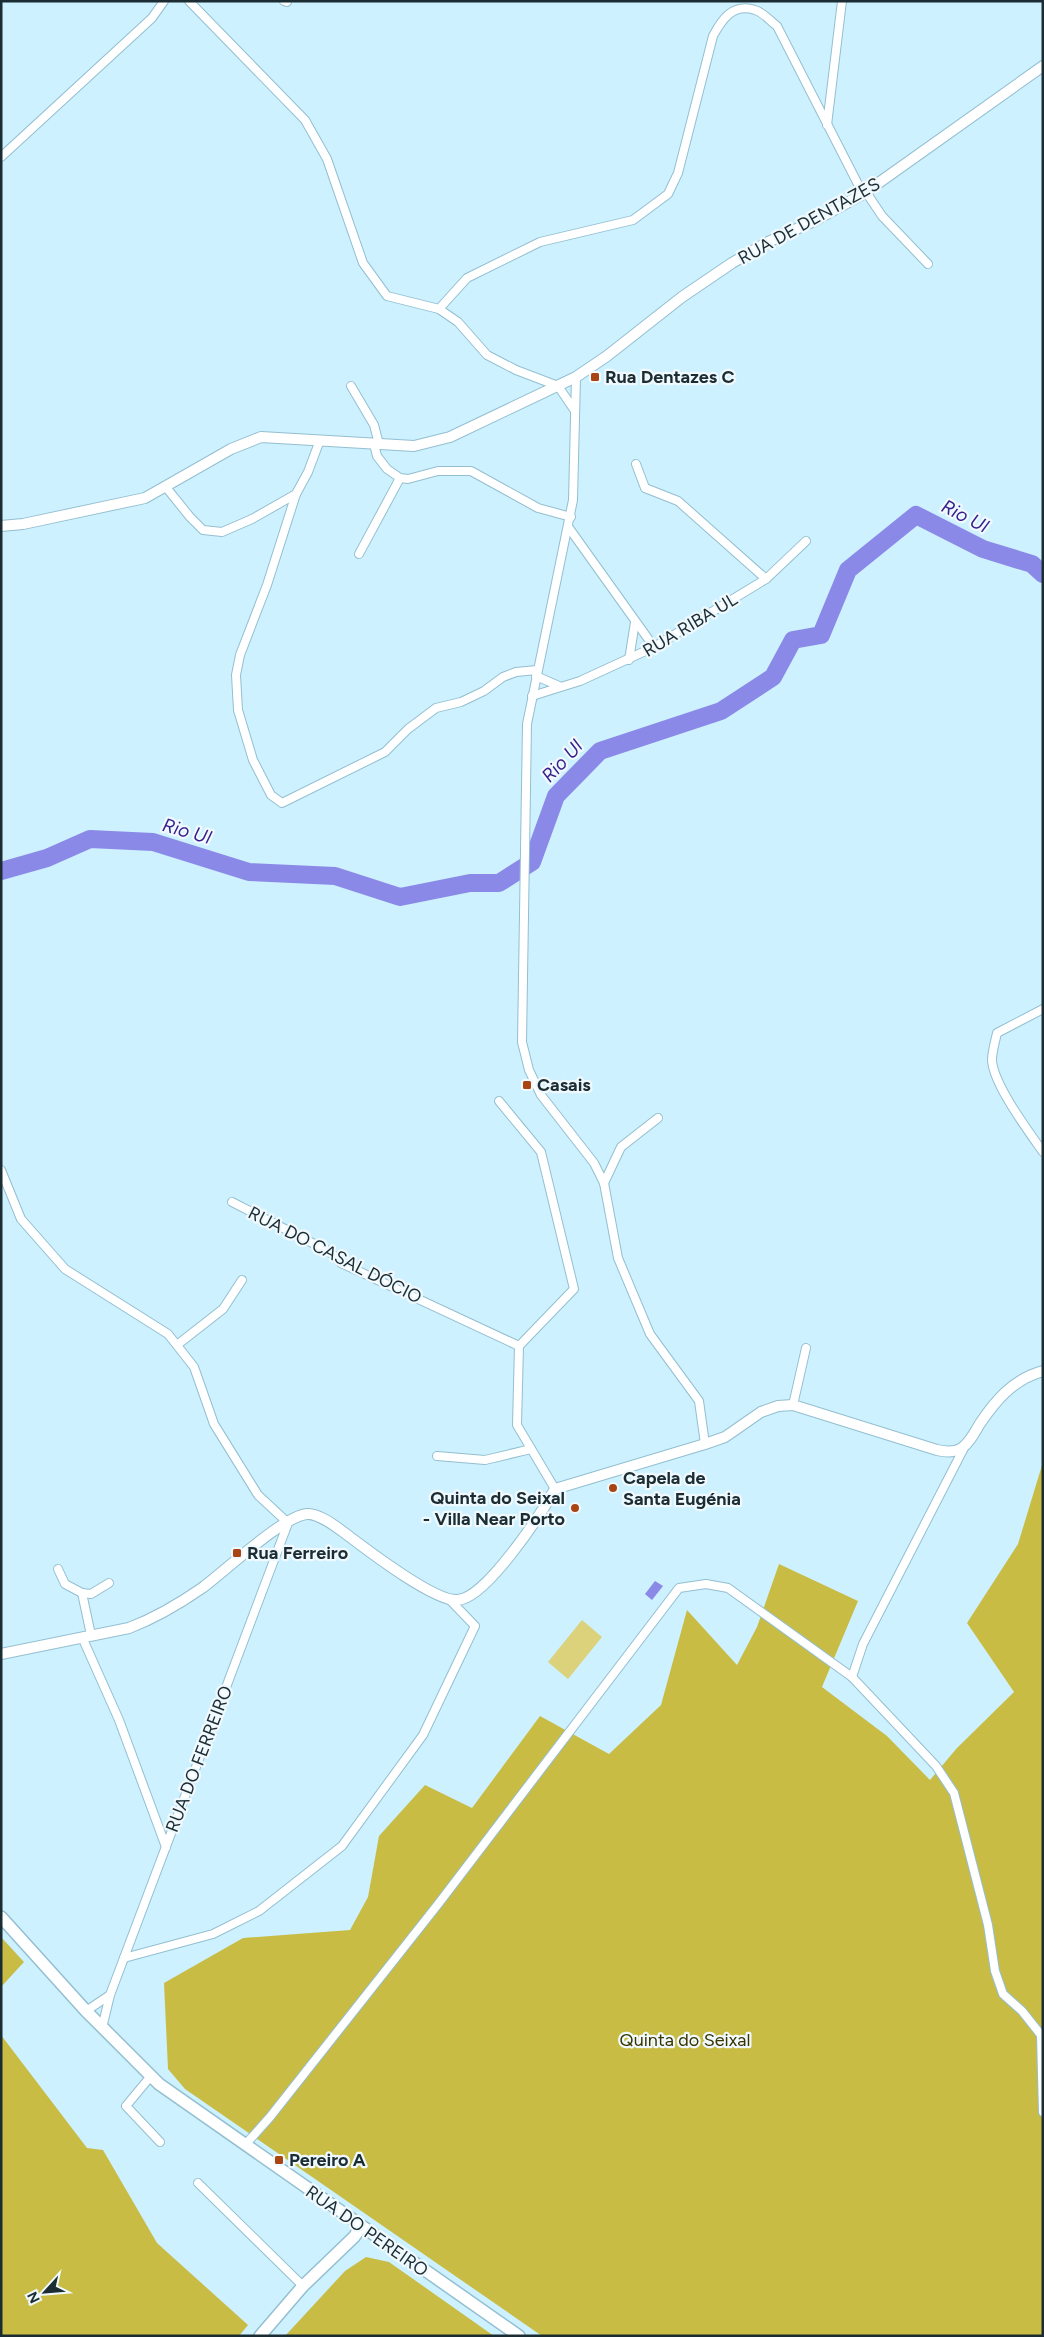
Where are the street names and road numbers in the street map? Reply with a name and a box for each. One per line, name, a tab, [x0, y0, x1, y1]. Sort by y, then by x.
street label: RUA DE DENTAZES	[734, 173, 884, 269]
street label: RUA RIBA UL	[639, 588, 742, 662]
street label: RUA DO CASAL DÓCIO	[245, 1202, 425, 1308]
street label: RUA DO FERREIRO	[161, 1683, 237, 1835]
street label: RUA DO PEREIRO	[301, 2181, 433, 2281]

